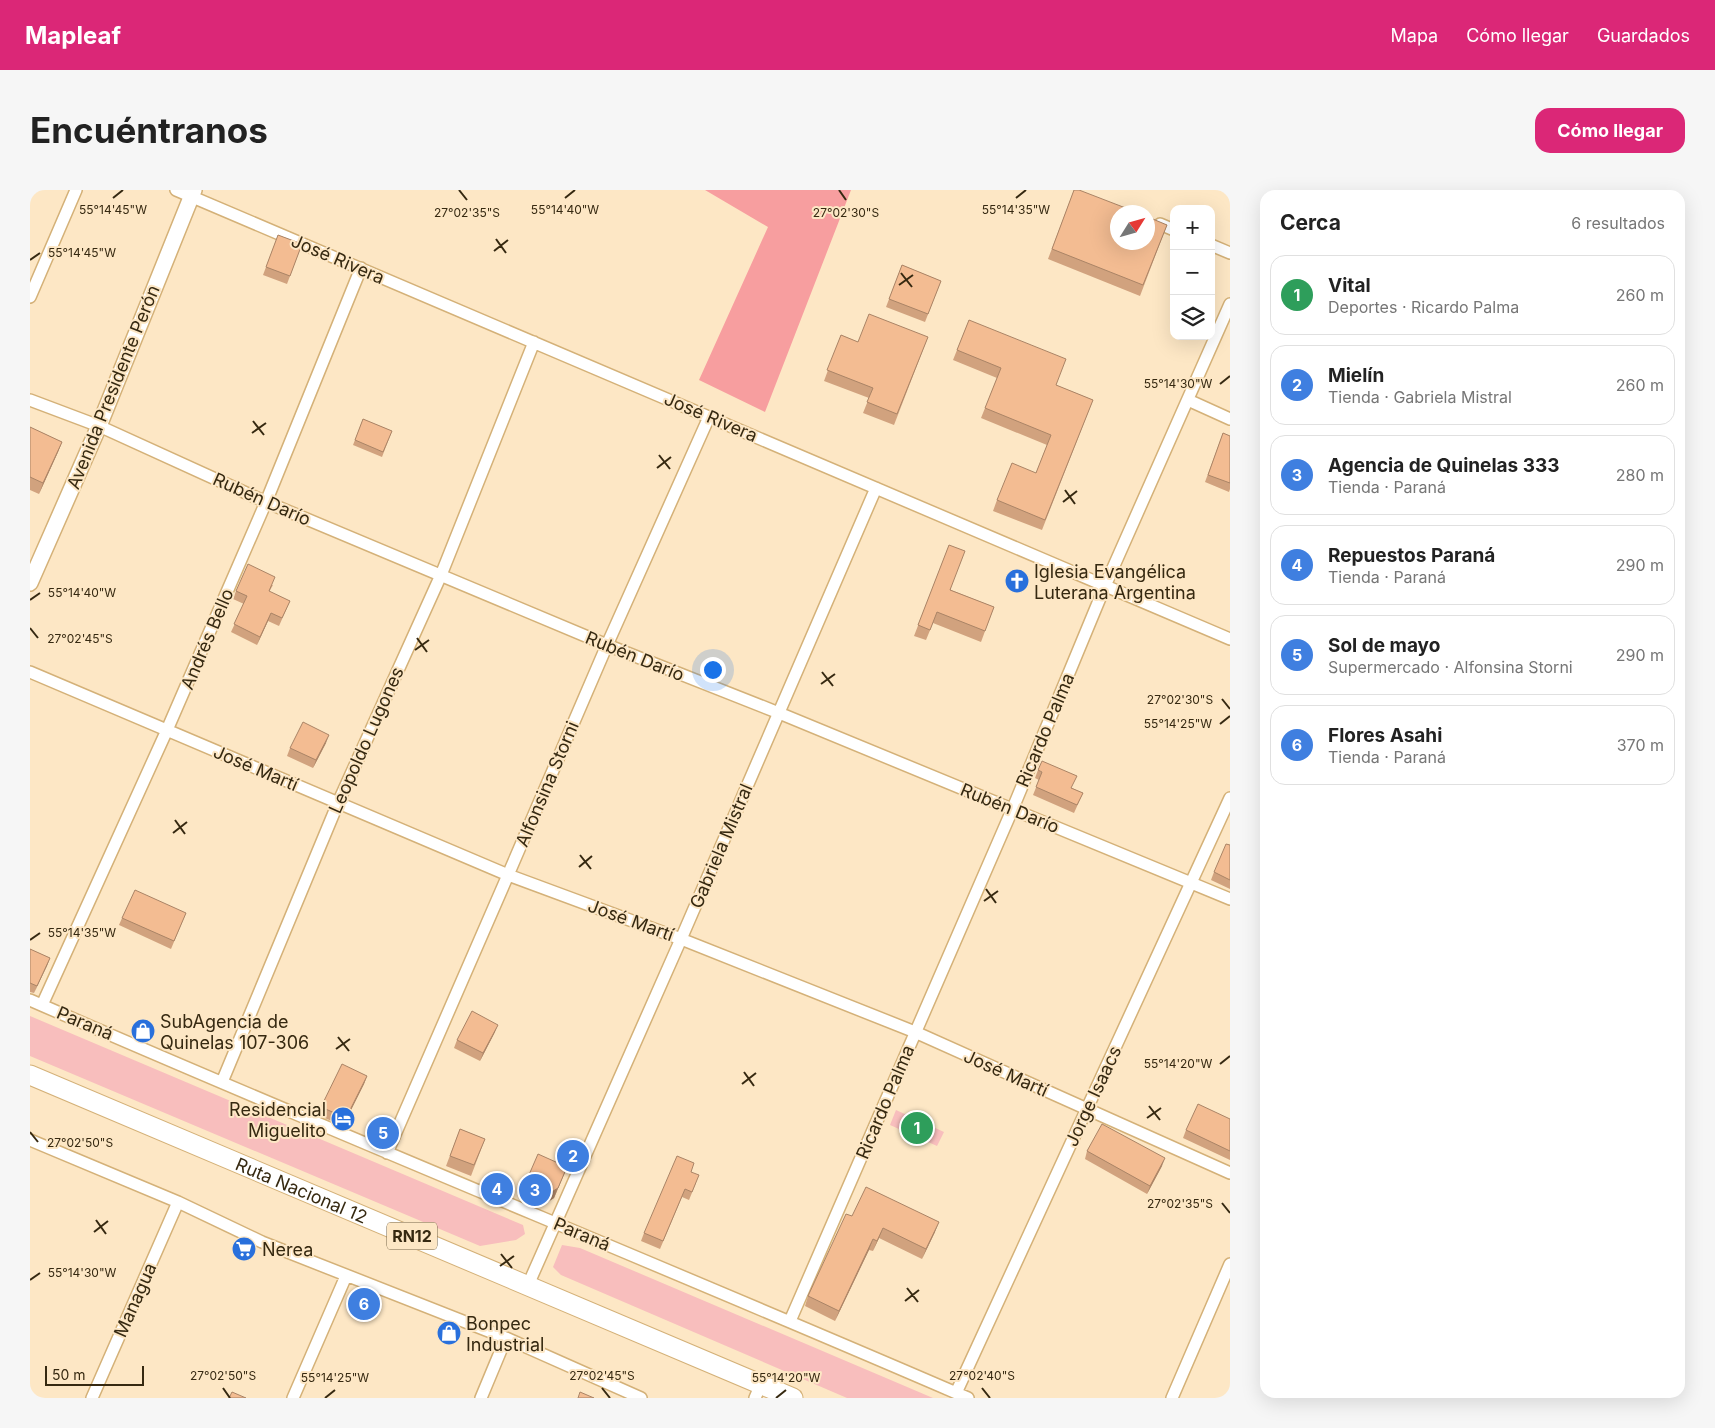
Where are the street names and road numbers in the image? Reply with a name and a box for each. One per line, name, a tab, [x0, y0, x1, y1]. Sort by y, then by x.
street label: José Rivera	[288, 230, 388, 288]
street label: Avenida Presidente Perón	[62, 282, 164, 492]
street label: José Rivera	[661, 388, 761, 446]
street label: Rubén Darío	[210, 468, 314, 530]
street label: Andrés Bello	[176, 585, 238, 693]
street label: Rubén Darío	[583, 627, 687, 685]
street label: Leopoldo Lugones	[324, 664, 408, 816]
street label: Ricardo Palma	[1012, 670, 1078, 790]
street label: Alfonsina Storni	[511, 718, 583, 850]
street label: José Martí	[211, 741, 302, 795]
street label: Rubén Darío	[958, 779, 1062, 837]
street label: Gabriela Mistral	[685, 781, 757, 911]
street label: José Martí	[585, 895, 677, 945]
street label: Paraná	[54, 1002, 116, 1044]
street label: Ricardo Palma	[852, 1042, 918, 1162]
street label: Jorge Isaacs	[1061, 1042, 1125, 1150]
street label: José Martí	[961, 1045, 1052, 1101]
street label: Ruta Nacional 12	[233, 1153, 371, 1227]
street label: Paraná	[551, 1213, 613, 1255]
road number: RN12	[387, 1222, 437, 1250]
street label: Managua	[109, 1260, 161, 1340]

